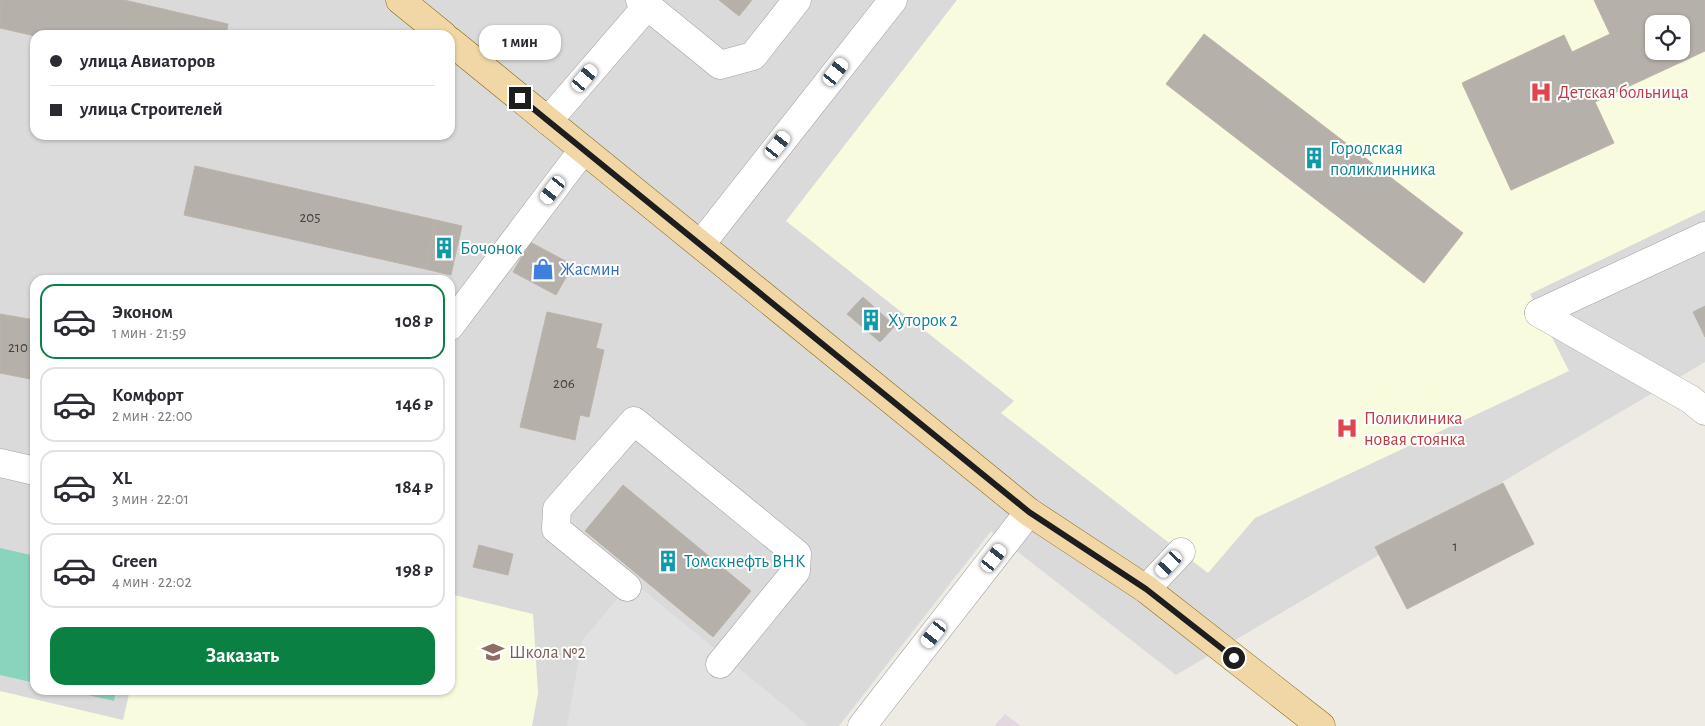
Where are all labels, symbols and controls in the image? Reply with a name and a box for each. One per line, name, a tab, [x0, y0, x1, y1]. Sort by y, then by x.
map controls	[1645, 15, 1690, 60]
button: locate	[1645, 15, 1690, 60]
callout: 1 мин	[479, 26, 561, 61]
text: 1 мин	[502, 34, 538, 50]
text: улица Авиаторов	[80, 52, 215, 71]
car	[820, 56, 851, 88]
car	[569, 62, 600, 94]
hospital icon: Детская больница	[1528, 79, 1554, 105]
place label: Детская больница	[1558, 83, 1689, 102]
route end	[509, 87, 531, 109]
text: улица Строителей	[80, 100, 223, 119]
car	[762, 129, 793, 161]
place label: Городская поликлинника	[1330, 140, 1436, 179]
building icon: Городская поликлинника	[1301, 145, 1327, 171]
car	[537, 174, 568, 206]
house number: 205	[299, 210, 321, 225]
building icon: Бочонок	[431, 235, 457, 261]
place label: Бочонок	[460, 240, 523, 258]
shop icon: Жасмин	[530, 256, 556, 282]
place label: Жасмин	[560, 261, 620, 279]
icon: car	[52, 299, 97, 344]
text: Эконом	[112, 303, 173, 322]
building icon: Хуторок 2	[858, 307, 884, 333]
text: 108 ₽	[395, 312, 433, 331]
place label: Хуторок 2	[888, 312, 958, 330]
text: 1 мин · 21:59	[112, 325, 186, 341]
house number: 210	[8, 340, 28, 355]
house number: 206	[553, 376, 575, 391]
icon: car	[52, 382, 97, 427]
text: Комфорт	[112, 386, 183, 405]
text: 146 ₽	[396, 395, 433, 414]
text: 2 мин · 22:00	[112, 408, 193, 424]
place label: Поликлиника новая стоянка	[1364, 410, 1466, 449]
hospital icon: Поликлиника новая стоянка	[1334, 415, 1360, 441]
icon: car	[52, 465, 97, 510]
text: XL	[112, 469, 132, 488]
text: 184 ₽	[395, 478, 433, 497]
text: 3 мин · 22:01	[112, 491, 189, 507]
house number: 1	[1452, 539, 1458, 554]
car	[978, 542, 1009, 574]
icon: car	[52, 548, 97, 593]
building icon: Томскнефть ВНК	[655, 548, 681, 574]
car	[1153, 548, 1184, 580]
text: Green	[112, 552, 158, 571]
place label: Томскнефть ВНК	[684, 553, 806, 571]
text: 198 ₽	[396, 561, 433, 580]
text: 4 мин · 22:02	[112, 574, 192, 590]
car	[918, 618, 949, 650]
button: Заказать	[50, 627, 435, 685]
school or university icon: Школа №2	[480, 639, 506, 665]
place label: Школа №2	[509, 644, 586, 662]
route start	[1223, 647, 1245, 669]

